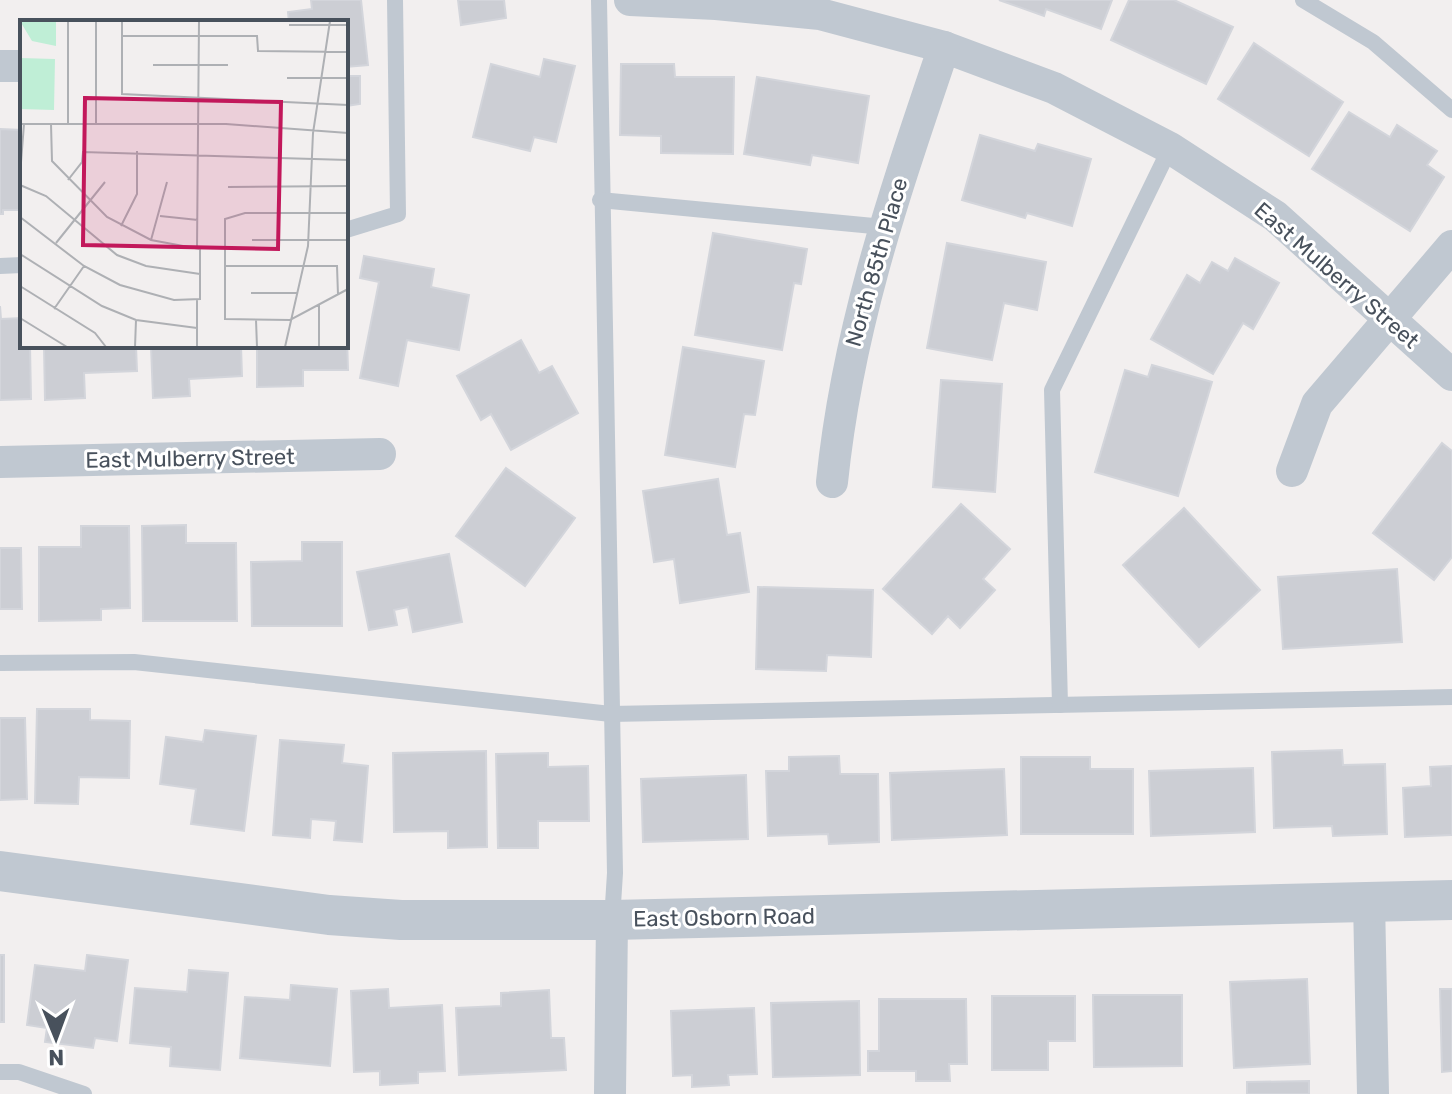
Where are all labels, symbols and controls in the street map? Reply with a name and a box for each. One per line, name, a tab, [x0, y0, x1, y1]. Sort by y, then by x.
inset map	[20, 20, 348, 348]
street label: North 85th Place	[839, 175, 913, 350]
street label: East Mulberry Street	[1249, 196, 1425, 355]
street label: East Mulberry Street	[85, 443, 295, 474]
street label: East Osborn Road	[633, 902, 815, 933]
north arrow	[16, 998, 96, 1078]
text: N	[48, 1044, 64, 1071]

